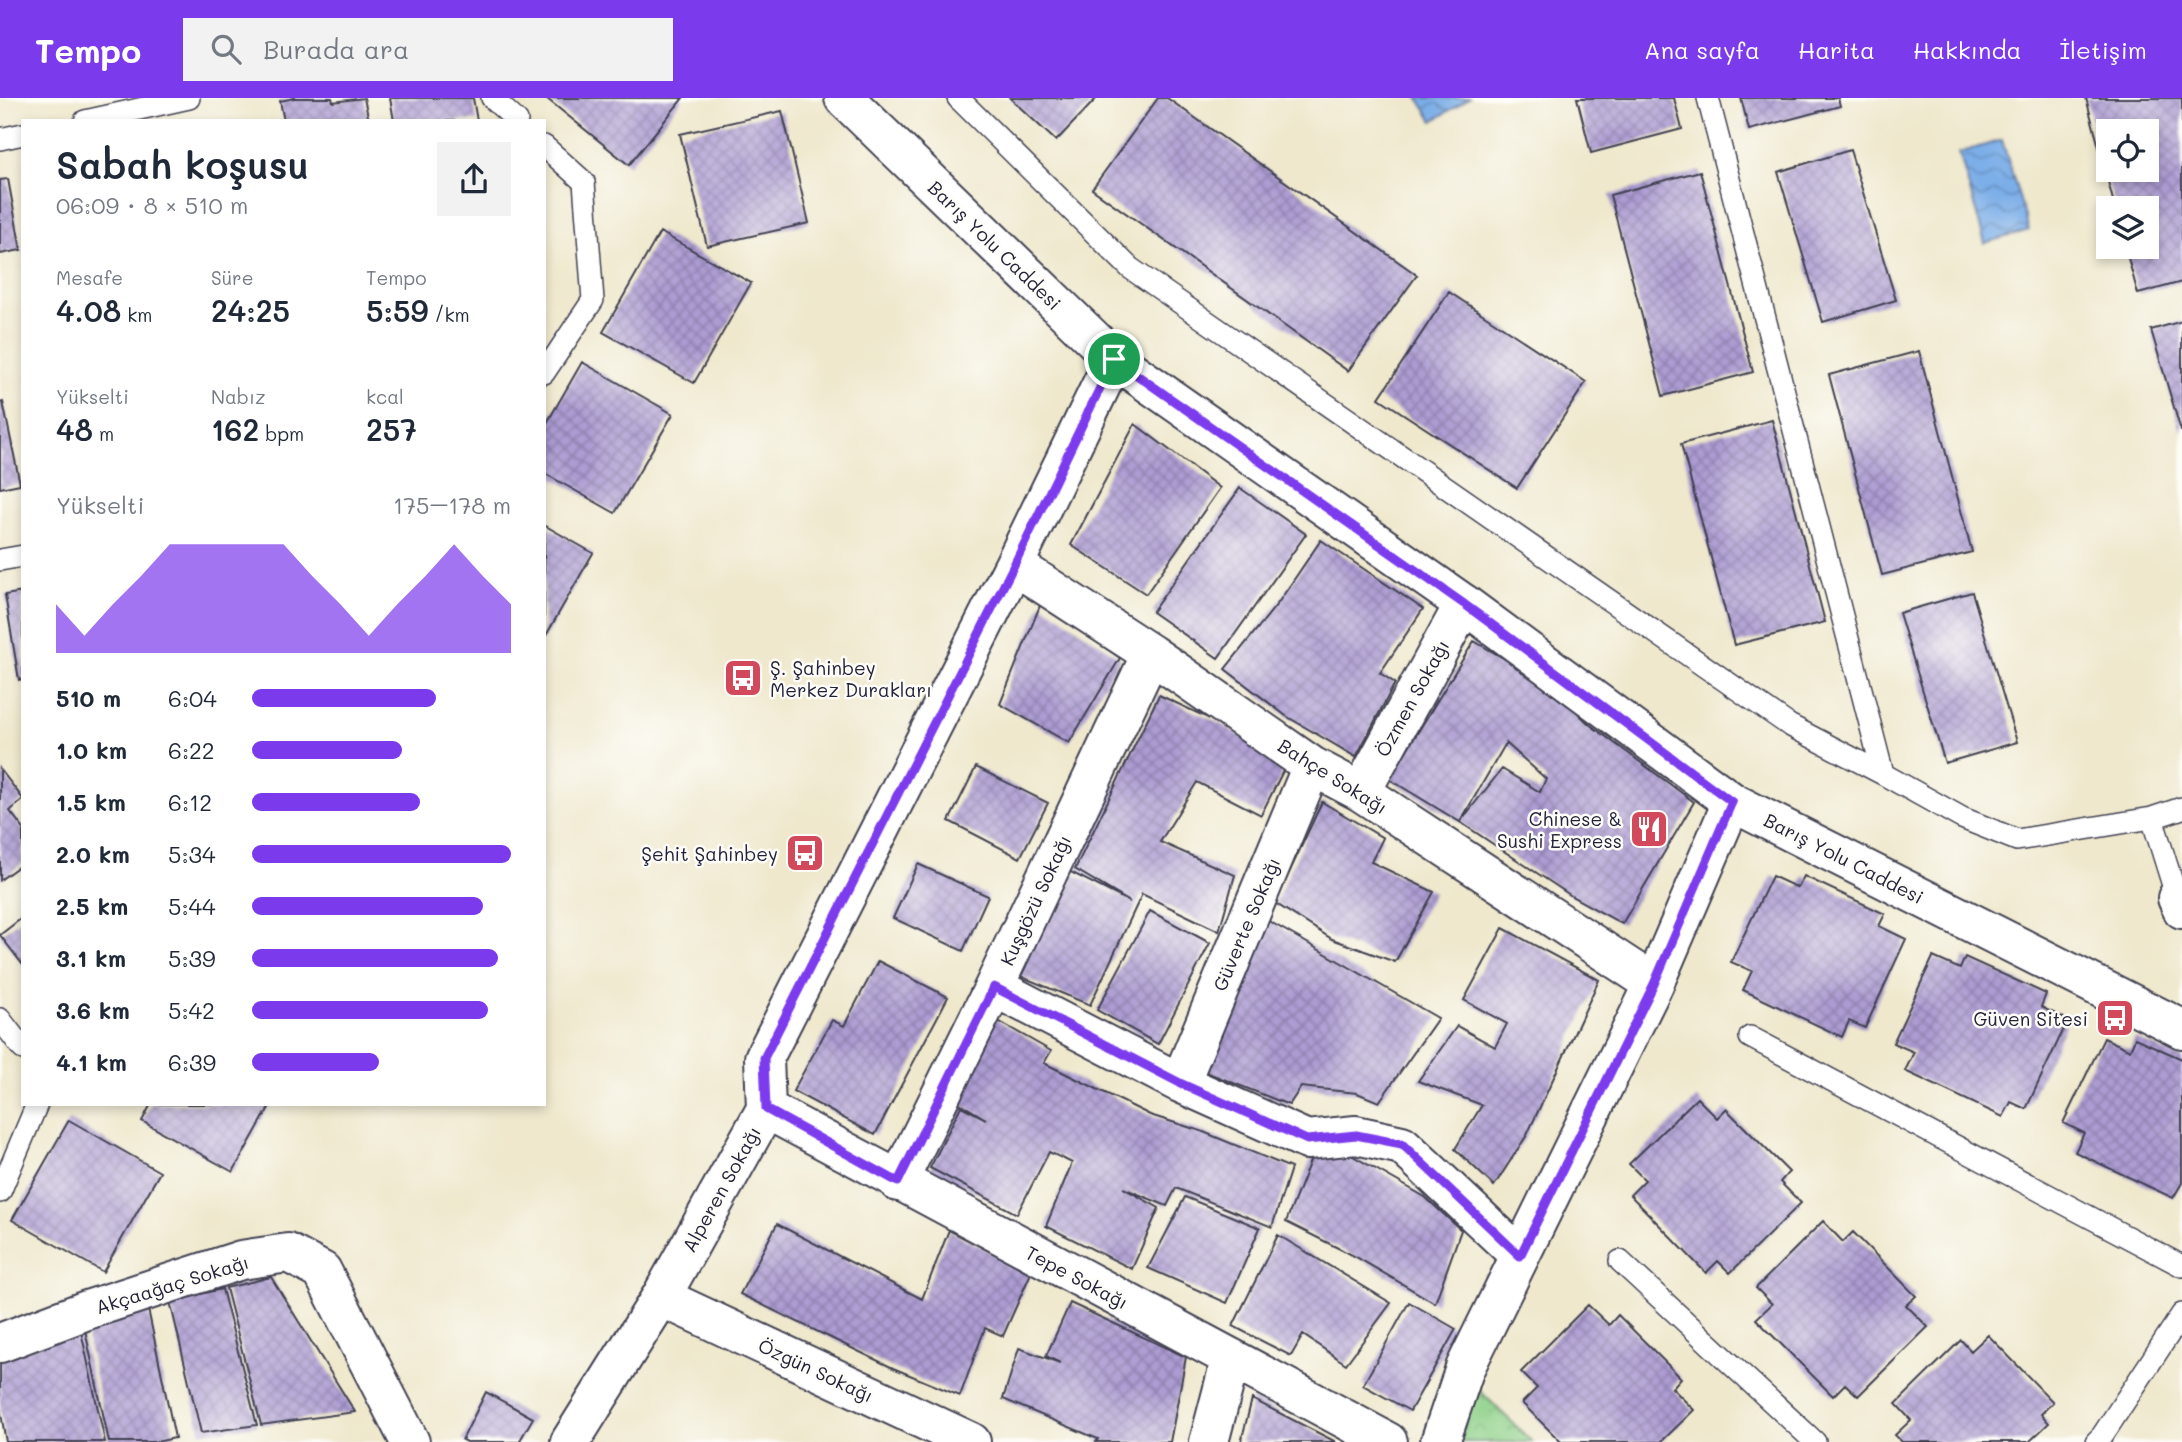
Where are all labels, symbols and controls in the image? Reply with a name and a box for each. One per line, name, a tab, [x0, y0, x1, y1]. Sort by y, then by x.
search box	[183, 18, 673, 81]
text: Tempo	[35, 28, 141, 71]
icon: search	[207, 30, 245, 68]
text: Burada ara	[263, 32, 409, 66]
text: Ana sayfa	[1644, 34, 1760, 65]
text: Harita	[1798, 34, 1875, 65]
text: Hakkında	[1913, 34, 2022, 65]
text: İletişim	[2060, 34, 2147, 65]
map controls	[2096, 119, 2159, 259]
button: locate	[2096, 119, 2159, 182]
text: Sabah koşusu	[56, 139, 309, 189]
button: share	[437, 142, 511, 216]
street label: Barış Yolu Caddesi	[923, 175, 1067, 315]
text: 06:09 · 8 × 510 m	[56, 190, 248, 220]
button: layers	[2096, 196, 2159, 259]
text: Mesafe	[56, 265, 123, 290]
text: Süre	[211, 265, 253, 290]
text: Tempo	[366, 265, 426, 290]
text: 4.08	[56, 290, 121, 330]
text: 24:25	[211, 290, 290, 330]
text: 5:59	[366, 290, 428, 330]
text: km	[121, 302, 152, 327]
text: /km	[428, 302, 470, 327]
pin	[1084, 329, 1144, 389]
icon: arrive	[1095, 340, 1133, 378]
text: Yükselti	[56, 384, 129, 409]
text: Nabız	[211, 384, 266, 409]
text: kcal	[366, 384, 404, 409]
text: 48	[56, 409, 93, 449]
text: 162	[211, 409, 259, 449]
text: 257	[366, 409, 417, 449]
text: m	[93, 421, 114, 446]
text: bpm	[259, 421, 304, 446]
text: Yükselti	[56, 490, 144, 520]
text: 175–178 m	[393, 490, 511, 520]
street label: Özmen Sokağı	[1370, 635, 1454, 761]
place label: Ş. Şahinbey Merkez Durakları	[770, 655, 932, 702]
bus stop icon: Ş. Şahinbey Merkez Durakları	[722, 657, 764, 699]
text: 510 m	[56, 683, 121, 713]
text: 6:04	[168, 683, 217, 713]
street label: Bahçe Sokağı	[1274, 732, 1392, 820]
text: 1.0 km	[56, 735, 127, 765]
text: 6:22	[168, 735, 215, 765]
text: 1.5 km	[56, 787, 126, 817]
text: 6:12	[168, 787, 212, 817]
place label: Chinese & Sushi Express	[1497, 806, 1622, 853]
street label: Barış Yolu Caddesi	[1760, 807, 1928, 909]
restaurant icon: Chinese & Sushi Express	[1628, 808, 1670, 850]
street label: Kuşgözü Sokağı	[994, 831, 1076, 969]
bus stop icon: Şehit Şahinbey	[784, 832, 826, 874]
text: 2.0 km	[56, 839, 130, 869]
text: 5:34	[168, 839, 216, 869]
place label: Şehit Şahinbey	[641, 841, 778, 866]
street label: Güverte Sokağı	[1207, 853, 1285, 995]
text: 2.5 km	[56, 891, 128, 921]
text: 5:44	[168, 891, 216, 921]
text: 3.1 km	[56, 943, 126, 973]
text: 5:39	[168, 943, 216, 973]
text: 3.6 km	[56, 995, 130, 1025]
text: 5:42	[168, 995, 215, 1025]
bus stop icon: Güven Sitesi	[2094, 997, 2136, 1039]
place label: Güven Sitesi	[1973, 1006, 2088, 1031]
text: 4.1 km	[56, 1047, 127, 1077]
text: 6:39	[168, 1047, 216, 1077]
street label: Alperen Sokağı	[676, 1122, 766, 1256]
street label: Tepe Sokağı	[1021, 1239, 1133, 1315]
street label: Akçaağaç Sokağı	[92, 1249, 252, 1319]
street label: Özgün Sokağı	[754, 1332, 878, 1408]

